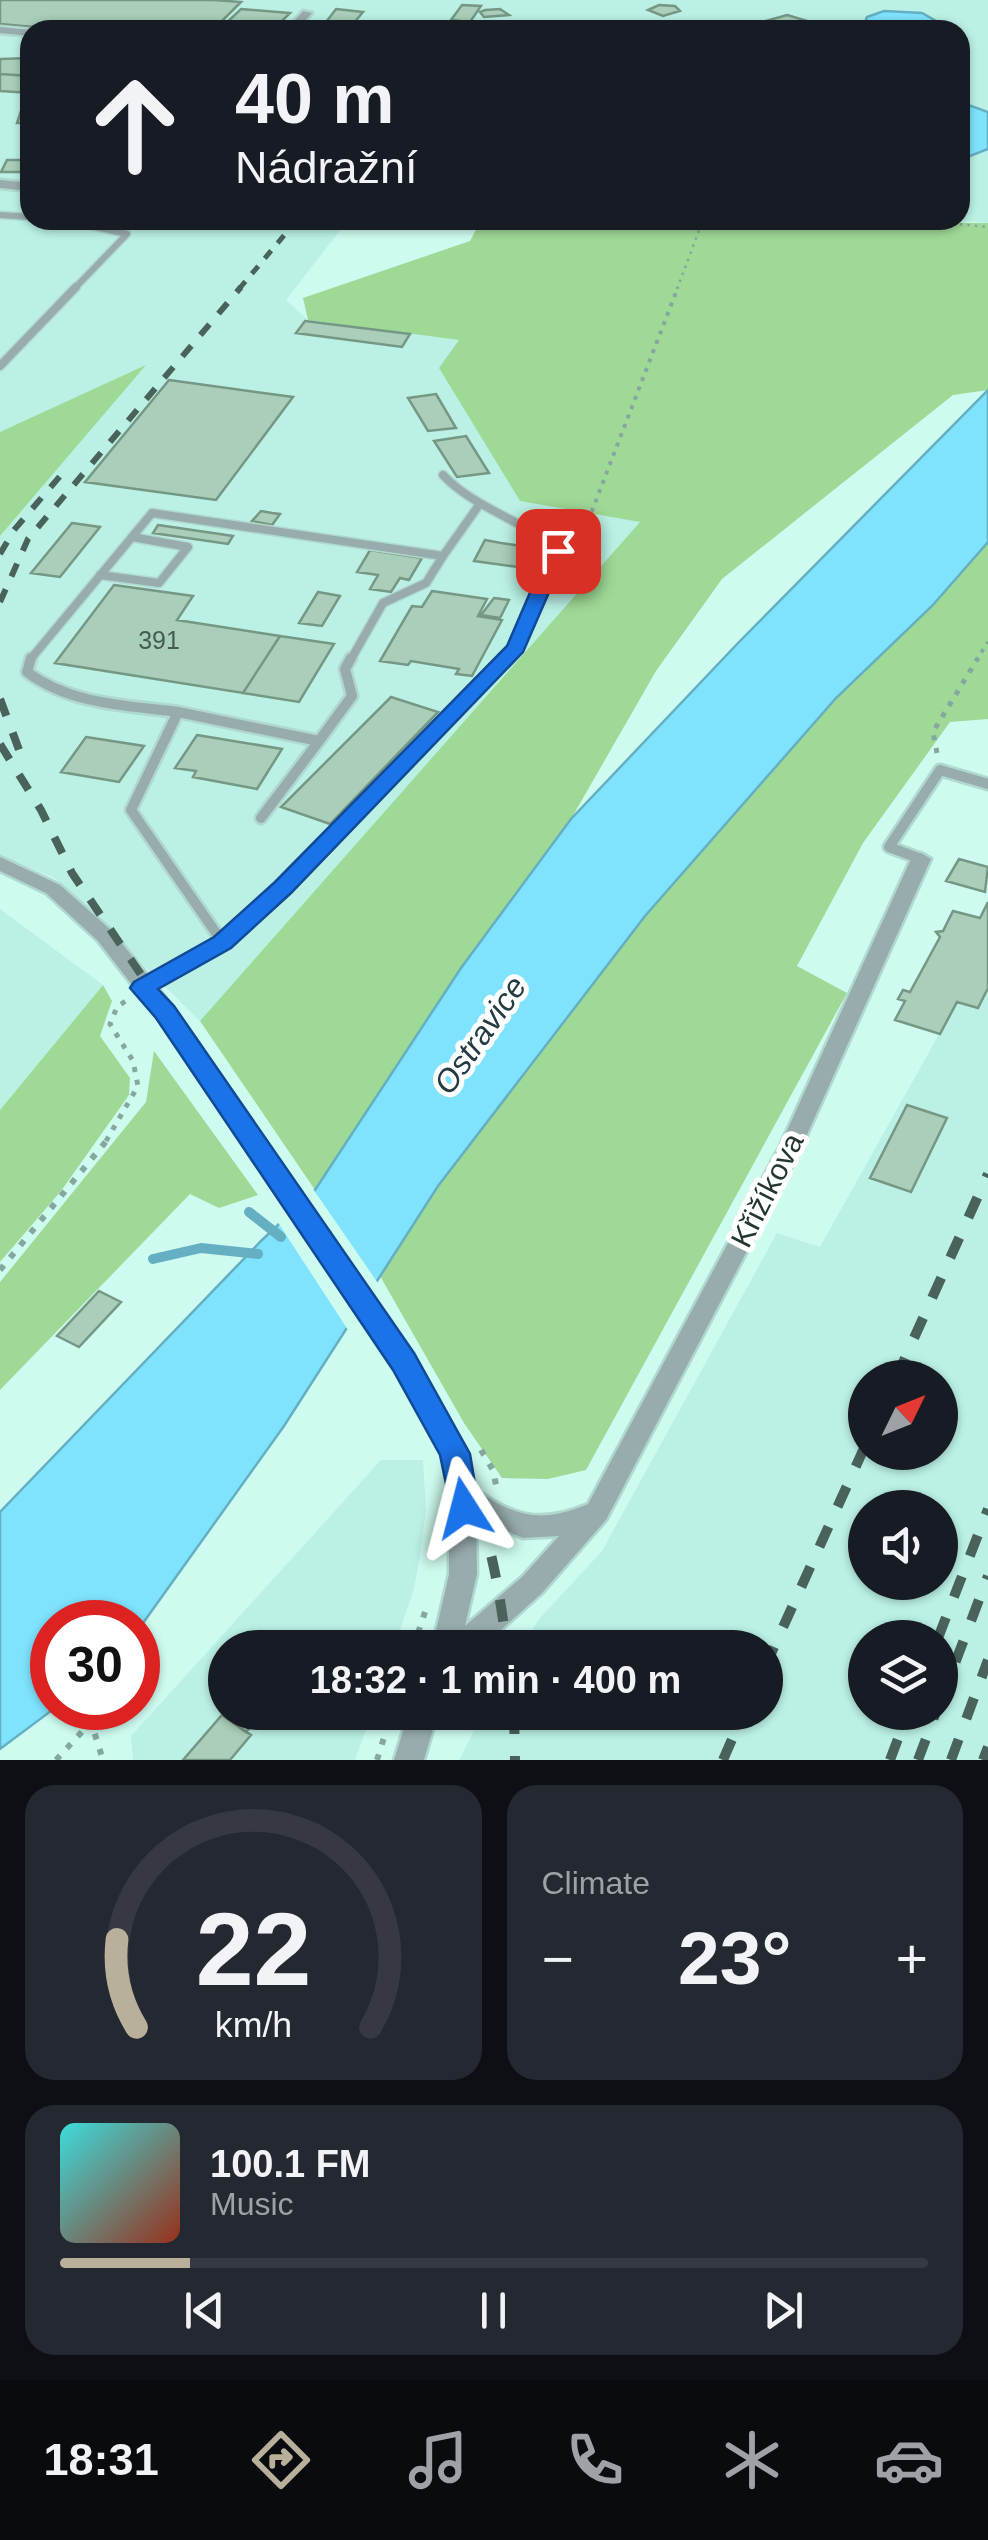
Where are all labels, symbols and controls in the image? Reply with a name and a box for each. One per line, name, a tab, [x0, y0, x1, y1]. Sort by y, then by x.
icon: ahead	[70, 60, 200, 190]
text: 40 m	[235, 60, 395, 138]
text: Nádražní	[235, 142, 418, 193]
pin	[516, 509, 601, 594]
icon: arrive	[531, 524, 586, 579]
house number: 391	[138, 626, 180, 654]
water label: Ostravice	[426, 969, 534, 1101]
street label: Křižíkova	[724, 1127, 810, 1252]
north arrow	[848, 1360, 958, 1470]
map controls	[848, 1360, 958, 1730]
position arrow	[412, 1456, 516, 1560]
button: sound	[848, 1490, 958, 1600]
speed limit sign: 30	[30, 1600, 160, 1730]
button: layers	[848, 1620, 958, 1730]
text: 18:32 · 1 min · 400 m	[310, 1659, 681, 1701]
text: Climate	[542, 1865, 650, 1901]
text: 22	[195, 1891, 311, 2007]
text: 23°	[678, 1916, 791, 2000]
text: −	[542, 1928, 574, 1990]
text: +	[896, 1928, 928, 1990]
text: km/h	[215, 2005, 292, 2045]
text: 100.1 FM	[210, 2143, 371, 2185]
text: Music	[210, 2186, 294, 2222]
icon: previous	[177, 2283, 232, 2338]
icon: pause	[466, 2283, 521, 2338]
icon: next	[756, 2283, 811, 2338]
icon: directions	[246, 2425, 316, 2495]
icon: music	[403, 2425, 473, 2495]
icon: phone	[560, 2425, 630, 2495]
icon: climate	[717, 2425, 787, 2495]
icon: car	[874, 2425, 944, 2495]
text: 18:31	[44, 2434, 159, 2485]

